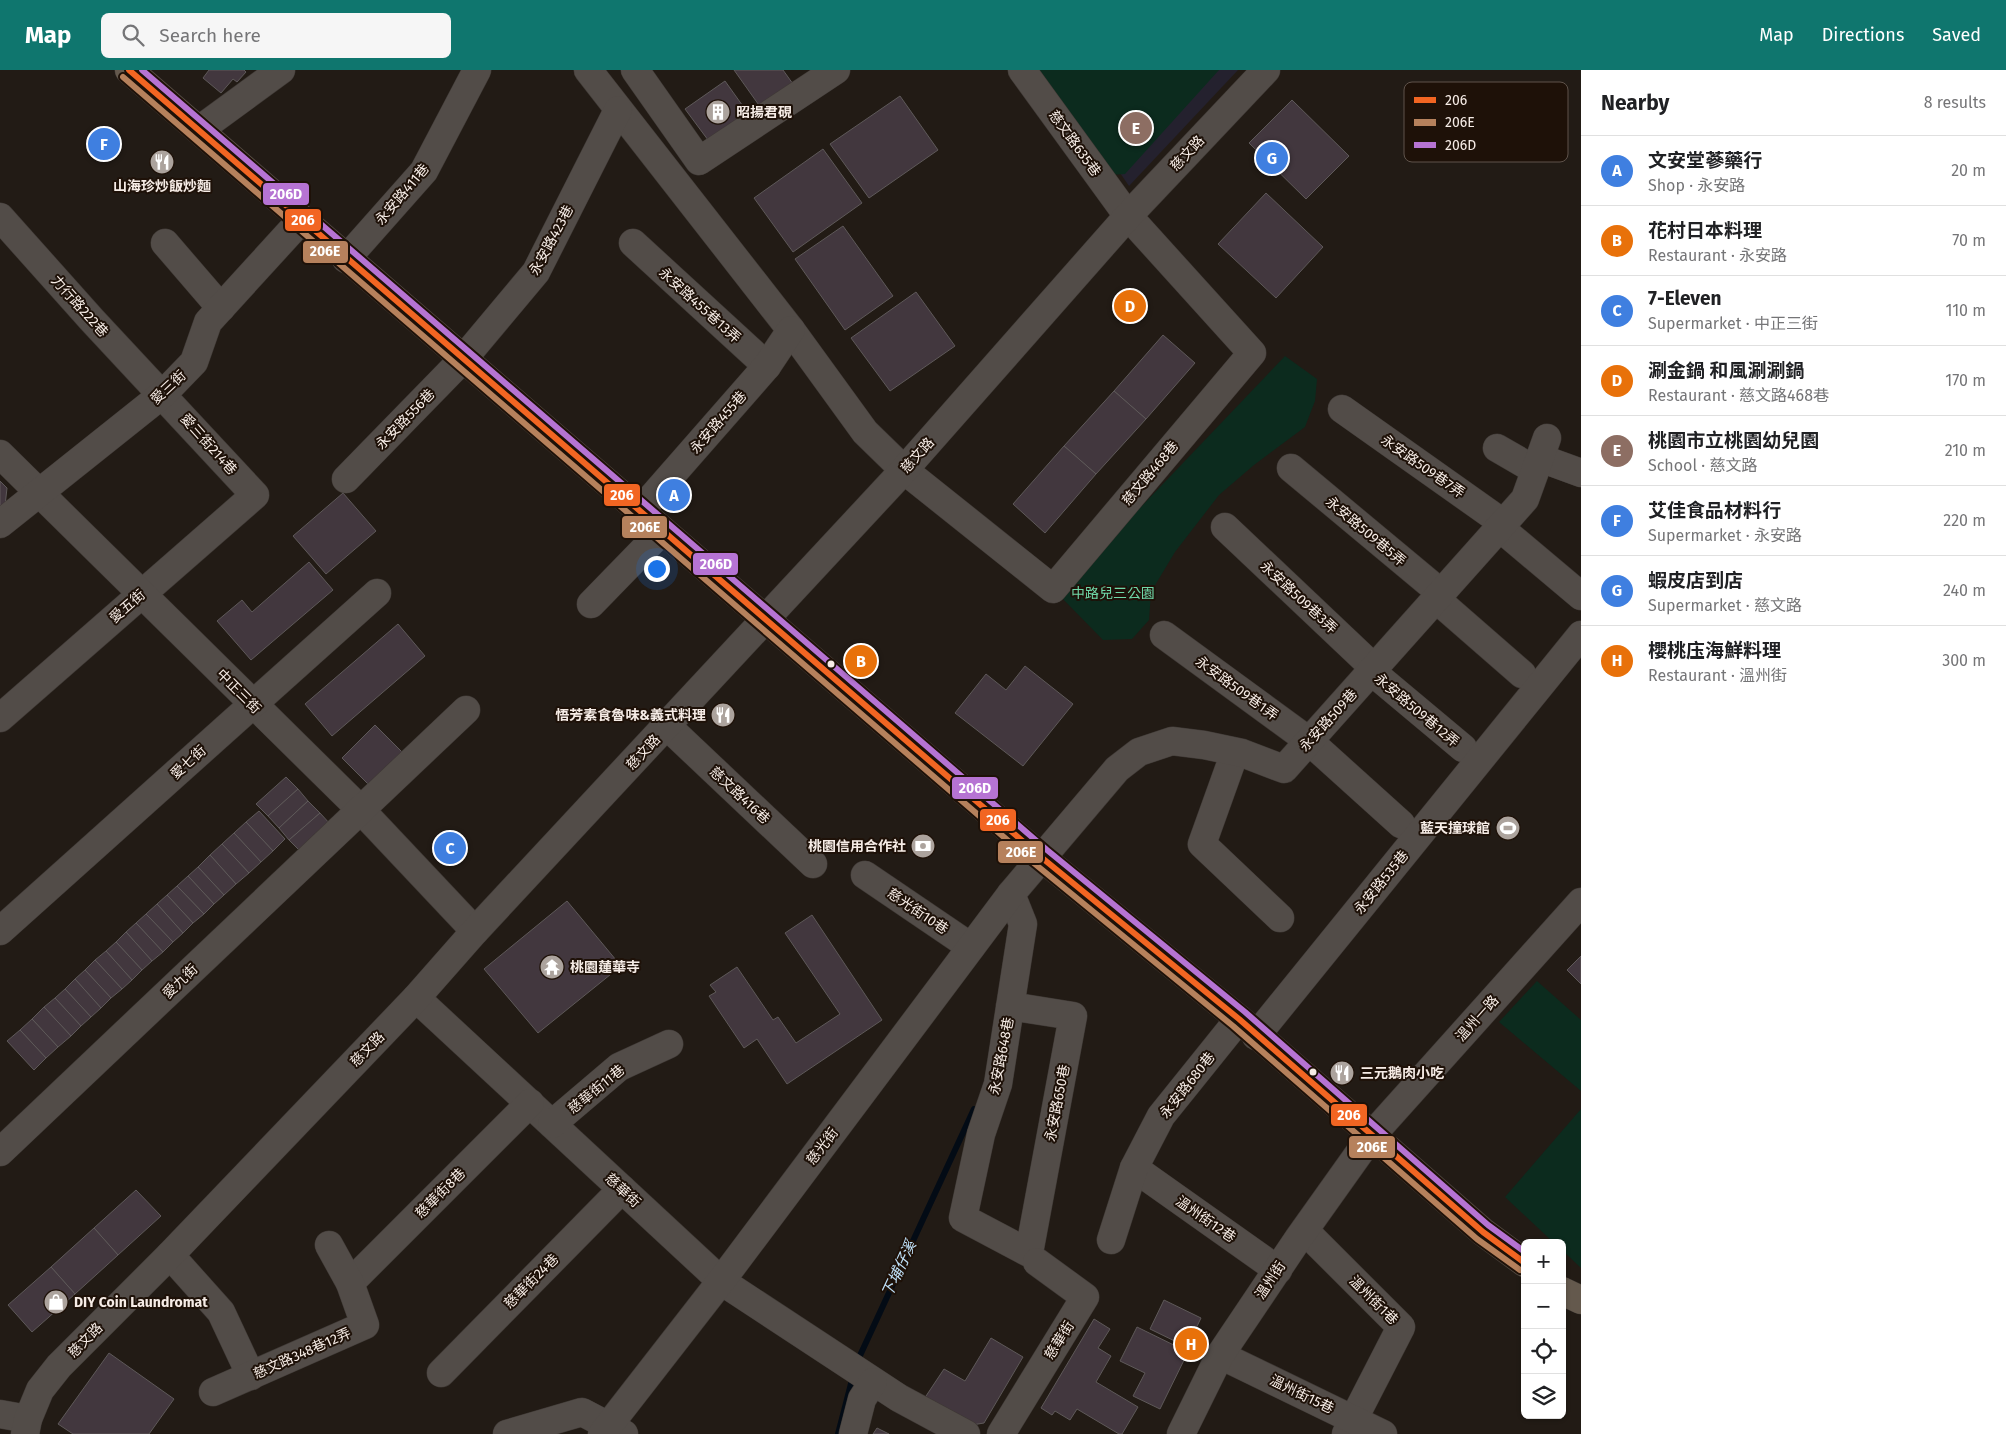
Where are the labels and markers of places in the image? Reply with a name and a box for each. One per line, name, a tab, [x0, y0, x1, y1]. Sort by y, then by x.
building icon: 昭揚君硯	[705, 99, 731, 125]
place label: 昭揚君硯	[736, 104, 792, 121]
pin: E	[1120, 109, 1152, 147]
pin: F	[88, 125, 120, 163]
pin: G	[1256, 139, 1288, 177]
restaurant icon: 山海珍炒飯炒麵	[149, 149, 175, 175]
place label: 山海珍炒飯炒麵	[113, 178, 211, 195]
pin: D	[1114, 287, 1146, 325]
pin: A	[658, 476, 690, 514]
pin: B	[845, 642, 877, 680]
unlabelled marker	[826, 659, 836, 669]
restaurant icon: 悟芳素食魯味&義式料理	[710, 702, 736, 728]
place label: 悟芳素食魯味&義式料理	[555, 707, 706, 724]
sports icon: 藍天撞球館	[1495, 815, 1521, 841]
place label: 藍天撞球館	[1420, 820, 1490, 837]
pin: C	[434, 829, 466, 867]
bank icon: 桃園信用合作社	[910, 833, 936, 859]
place label: 桃園信用合作社	[808, 838, 906, 855]
temple icon: 桃園蓮華寺	[539, 954, 565, 980]
place label: 桃園蓮華寺	[570, 959, 640, 976]
restaurant icon: 三元鵝肉小吃	[1329, 1060, 1355, 1086]
place label: 三元鵝肉小吃	[1360, 1065, 1444, 1082]
unlabelled marker	[1308, 1067, 1318, 1077]
shop icon: DIY Coin Laundromat	[43, 1289, 69, 1315]
place label: DIY Coin Laundromat	[74, 1294, 208, 1311]
pin: H	[1175, 1325, 1207, 1363]

